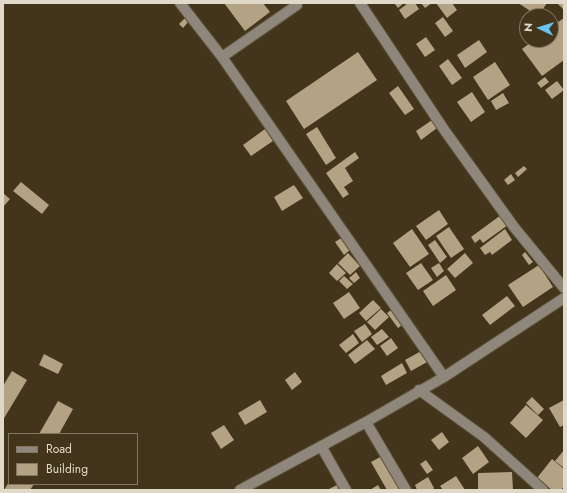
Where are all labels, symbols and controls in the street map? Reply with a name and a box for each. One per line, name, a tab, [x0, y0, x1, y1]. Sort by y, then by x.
north arrow	[519, 8, 559, 48]
text: N	[520, 22, 536, 32]
legend	[8, 433, 138, 485]
text: Road	[46, 440, 72, 458]
text: Building	[46, 460, 88, 478]

